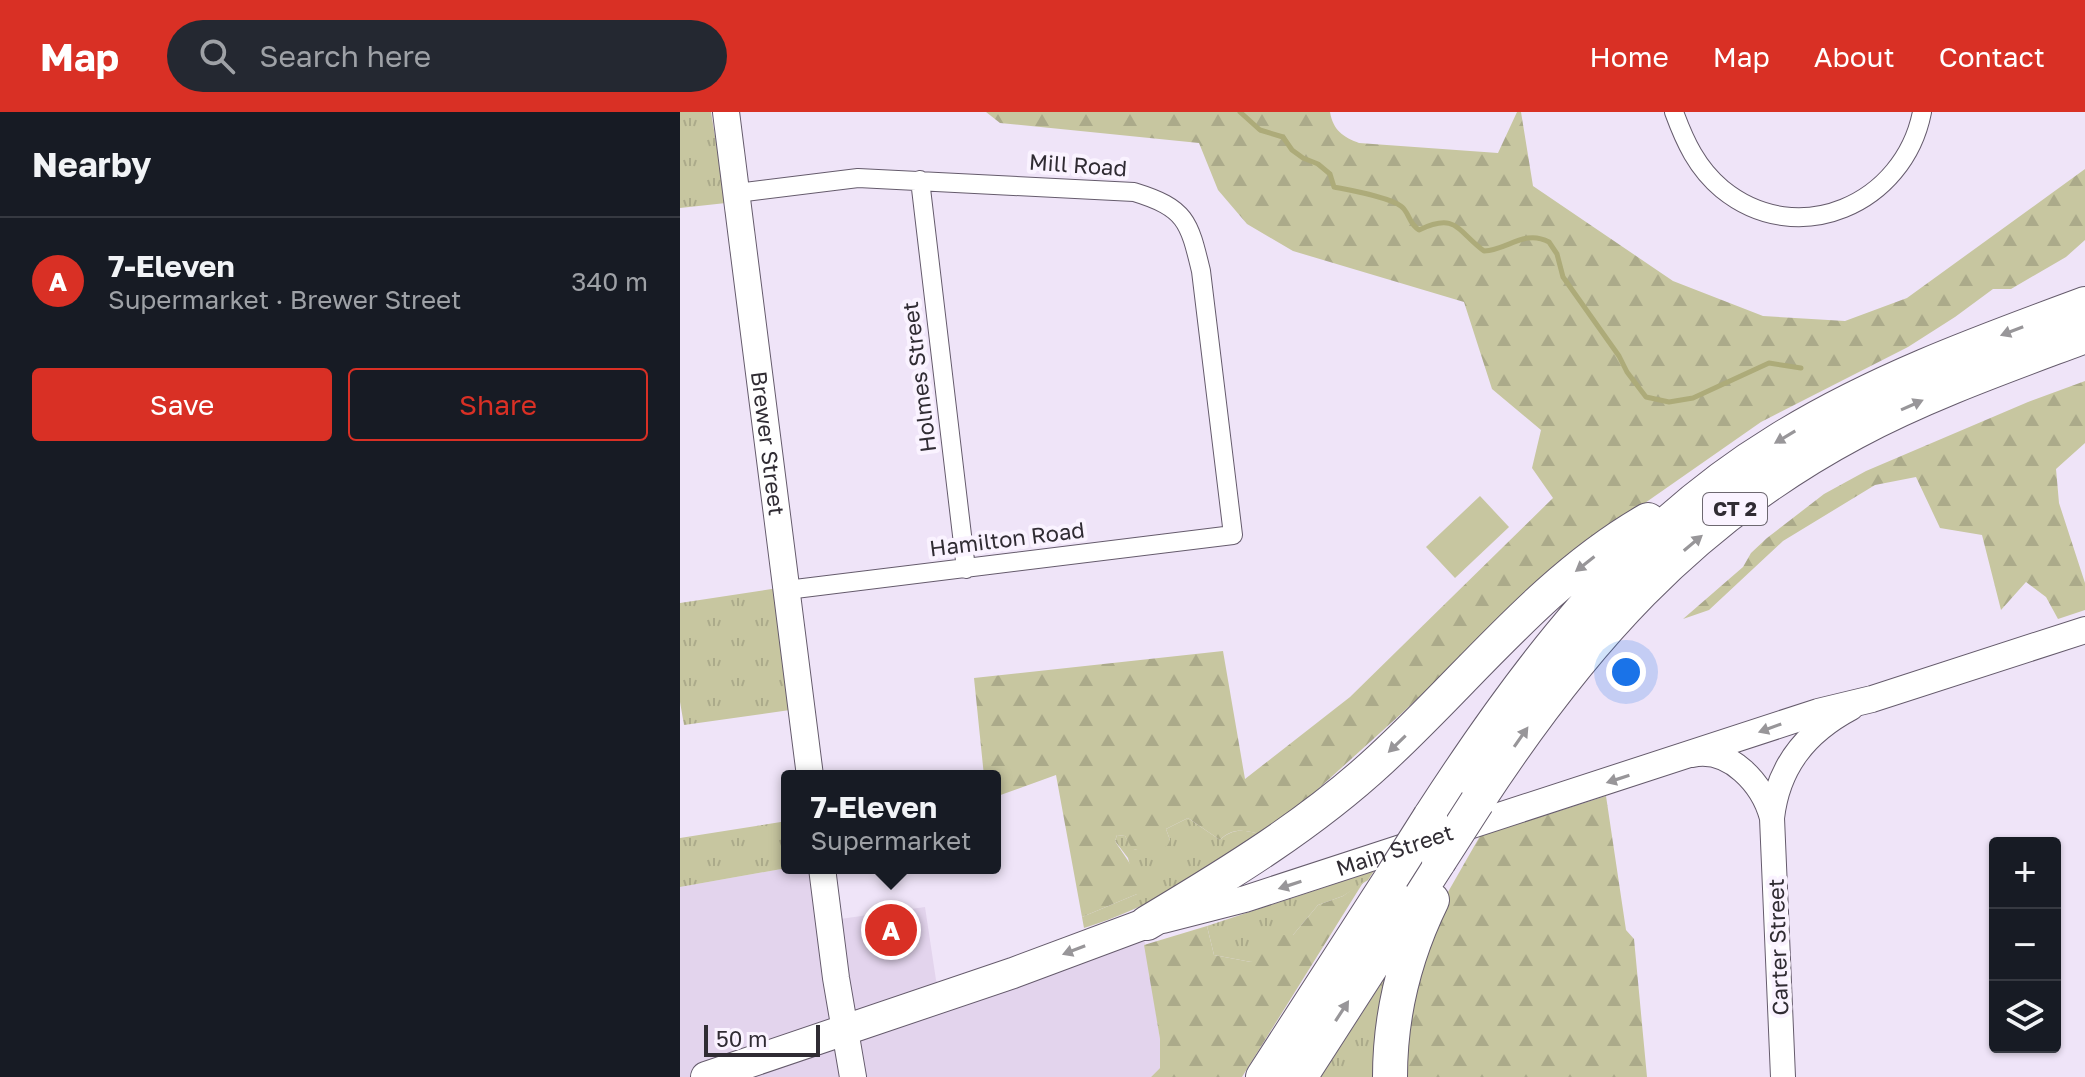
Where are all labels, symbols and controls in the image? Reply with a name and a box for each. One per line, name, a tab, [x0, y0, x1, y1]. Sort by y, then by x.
search box	[167, 20, 727, 92]
text: Map	[40, 34, 119, 79]
icon: search	[195, 34, 239, 78]
text: Search here	[259, 38, 431, 74]
text: Home	[1590, 40, 1669, 73]
text: Map	[1713, 40, 1770, 73]
text: About	[1814, 40, 1895, 73]
text: Contact	[1939, 40, 2045, 73]
text: Nearby	[32, 144, 152, 184]
street label: Mill Road	[1028, 148, 1128, 181]
text: 7-Eleven	[108, 248, 235, 284]
text: A	[49, 266, 67, 297]
text: 340 m	[571, 266, 648, 297]
text: Supermarket · Brewer Street	[108, 284, 461, 315]
street label: Holmes Street	[896, 300, 941, 454]
one-way arrow	[2000, 325, 2024, 338]
button: Save	[32, 368, 332, 441]
button: Share	[348, 368, 648, 441]
street label: Brewer Street	[746, 370, 791, 517]
one-way arrow	[1900, 398, 1923, 411]
one-way arrow	[1774, 429, 1796, 443]
road number: CT 2	[1703, 493, 1767, 525]
street label: Hamilton Road	[928, 516, 1086, 561]
one-way arrow	[1682, 535, 1702, 552]
one-way arrow	[1575, 555, 1595, 572]
your location	[1606, 652, 1646, 692]
one-way arrow	[1758, 723, 1782, 735]
one-way arrow	[1513, 726, 1528, 747]
one-way arrow	[1388, 734, 1407, 752]
popup	[781, 770, 1001, 874]
one-way arrow	[1605, 774, 1629, 786]
text: 7-Eleven	[810, 789, 937, 825]
street label: Main Street	[1333, 818, 1456, 881]
text: Supermarket	[810, 825, 972, 856]
map controls	[1989, 837, 2061, 1053]
button: +	[1989, 837, 2061, 909]
street label: Carter Street	[1762, 878, 1793, 1016]
one-way arrow	[1278, 879, 1302, 892]
pin: A	[865, 900, 917, 960]
button: −	[1989, 909, 2061, 981]
one-way arrow	[1062, 944, 1086, 957]
button: layers	[1989, 981, 2061, 1053]
one-way arrow	[1335, 1001, 1350, 1022]
scale bar	[704, 1021, 820, 1057]
text: 50 m	[716, 1025, 767, 1052]

